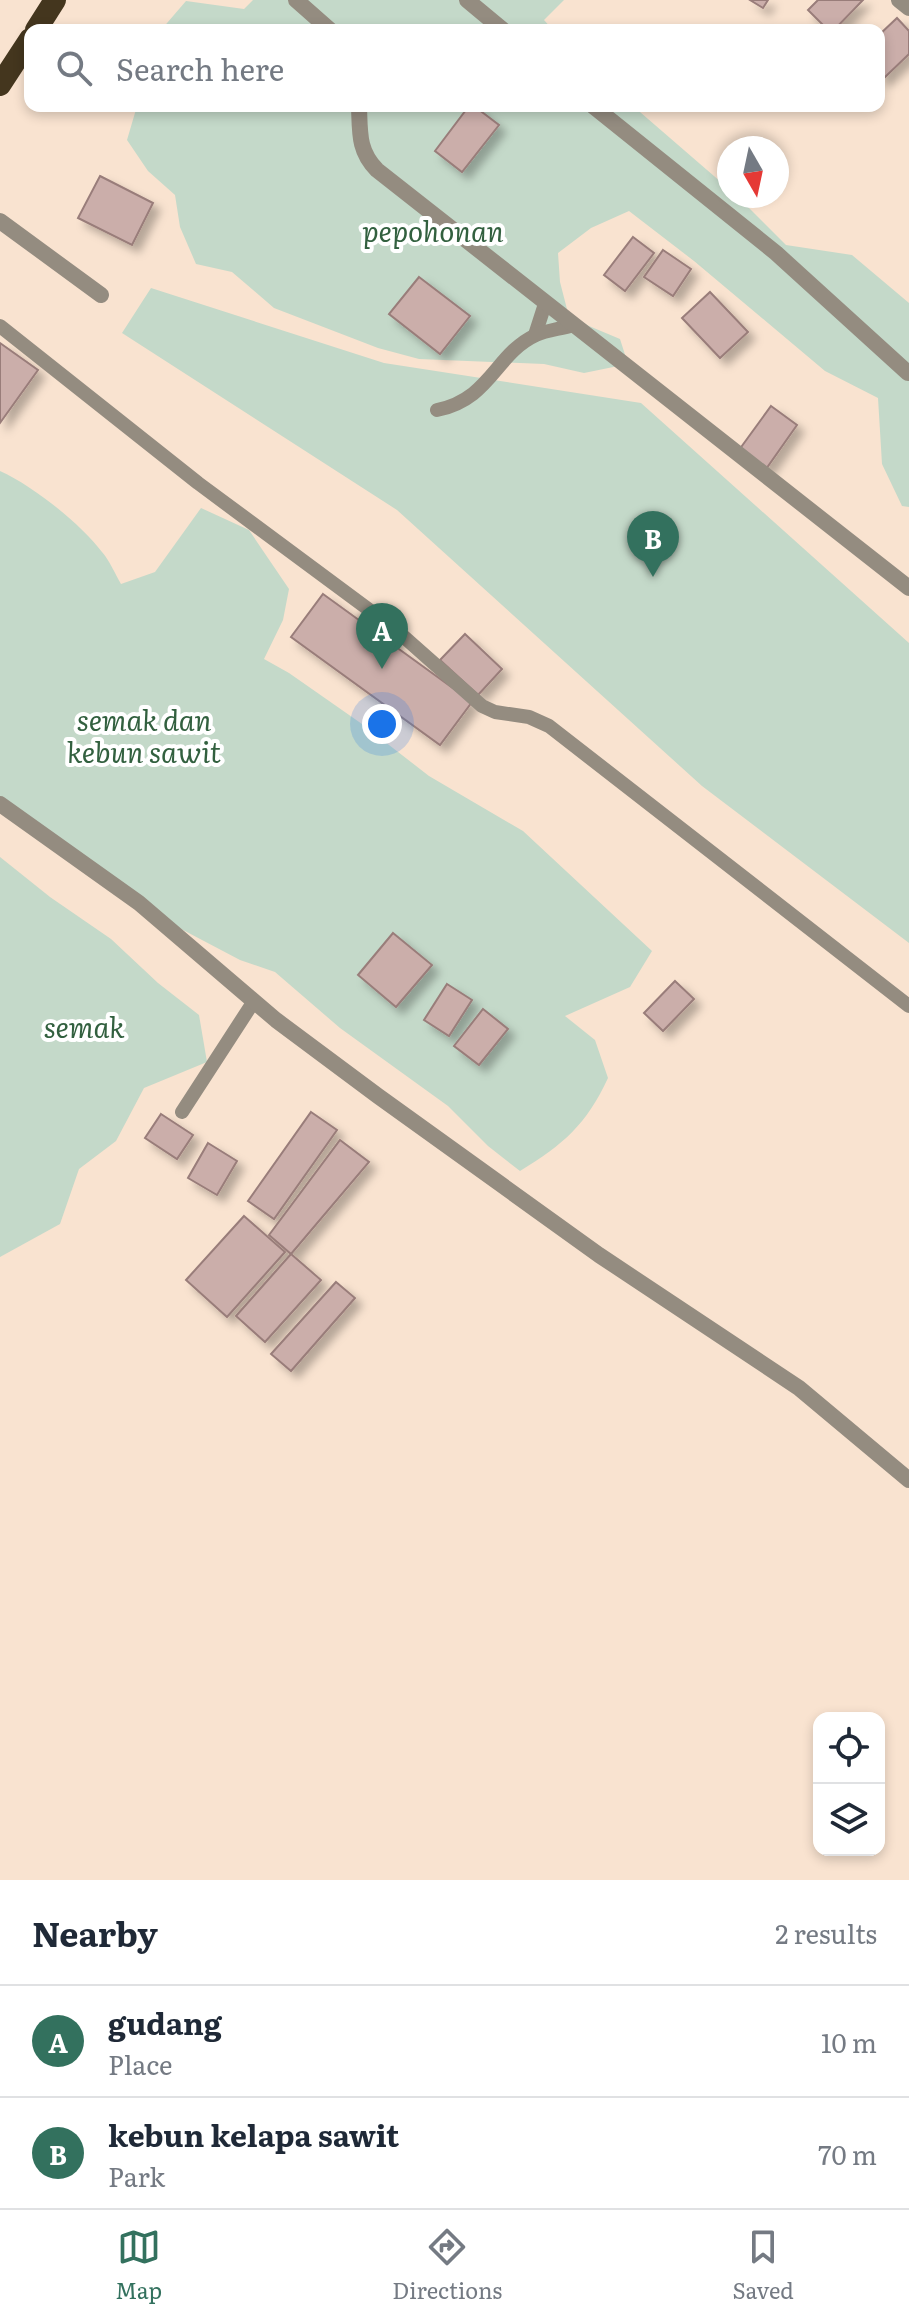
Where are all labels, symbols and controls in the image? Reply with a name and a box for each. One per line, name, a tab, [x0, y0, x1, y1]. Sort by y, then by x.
search box	[24, 24, 885, 112]
icon: search	[52, 46, 96, 90]
text: Search here	[116, 46, 284, 90]
north arrow	[717, 136, 789, 208]
park label: pepohonan	[362, 209, 504, 251]
pin: B	[627, 511, 679, 577]
pin: A	[356, 603, 408, 669]
park label: semak dan kebun sawit	[67, 698, 221, 772]
your location	[362, 704, 402, 744]
park label: semak	[43, 1005, 125, 1047]
map controls	[813, 1712, 885, 1856]
button: locate	[813, 1712, 885, 1784]
button: layers	[813, 1784, 885, 1856]
text: Nearby	[32, 1907, 158, 1957]
text: 2 results	[775, 1913, 877, 1952]
text: gudang	[108, 2000, 222, 2044]
text: A	[48, 2022, 68, 2061]
text: 10 m	[821, 2022, 877, 2061]
text: Place	[108, 2044, 173, 2083]
text: kebun kelapa sawit	[108, 2112, 399, 2156]
text: B	[49, 2134, 67, 2173]
text: 70 m	[818, 2134, 877, 2173]
text: Park	[108, 2156, 165, 2195]
tab: Map	[115, 2225, 162, 2306]
tab: Directions	[392, 2225, 502, 2306]
tab: Saved	[733, 2225, 794, 2306]

